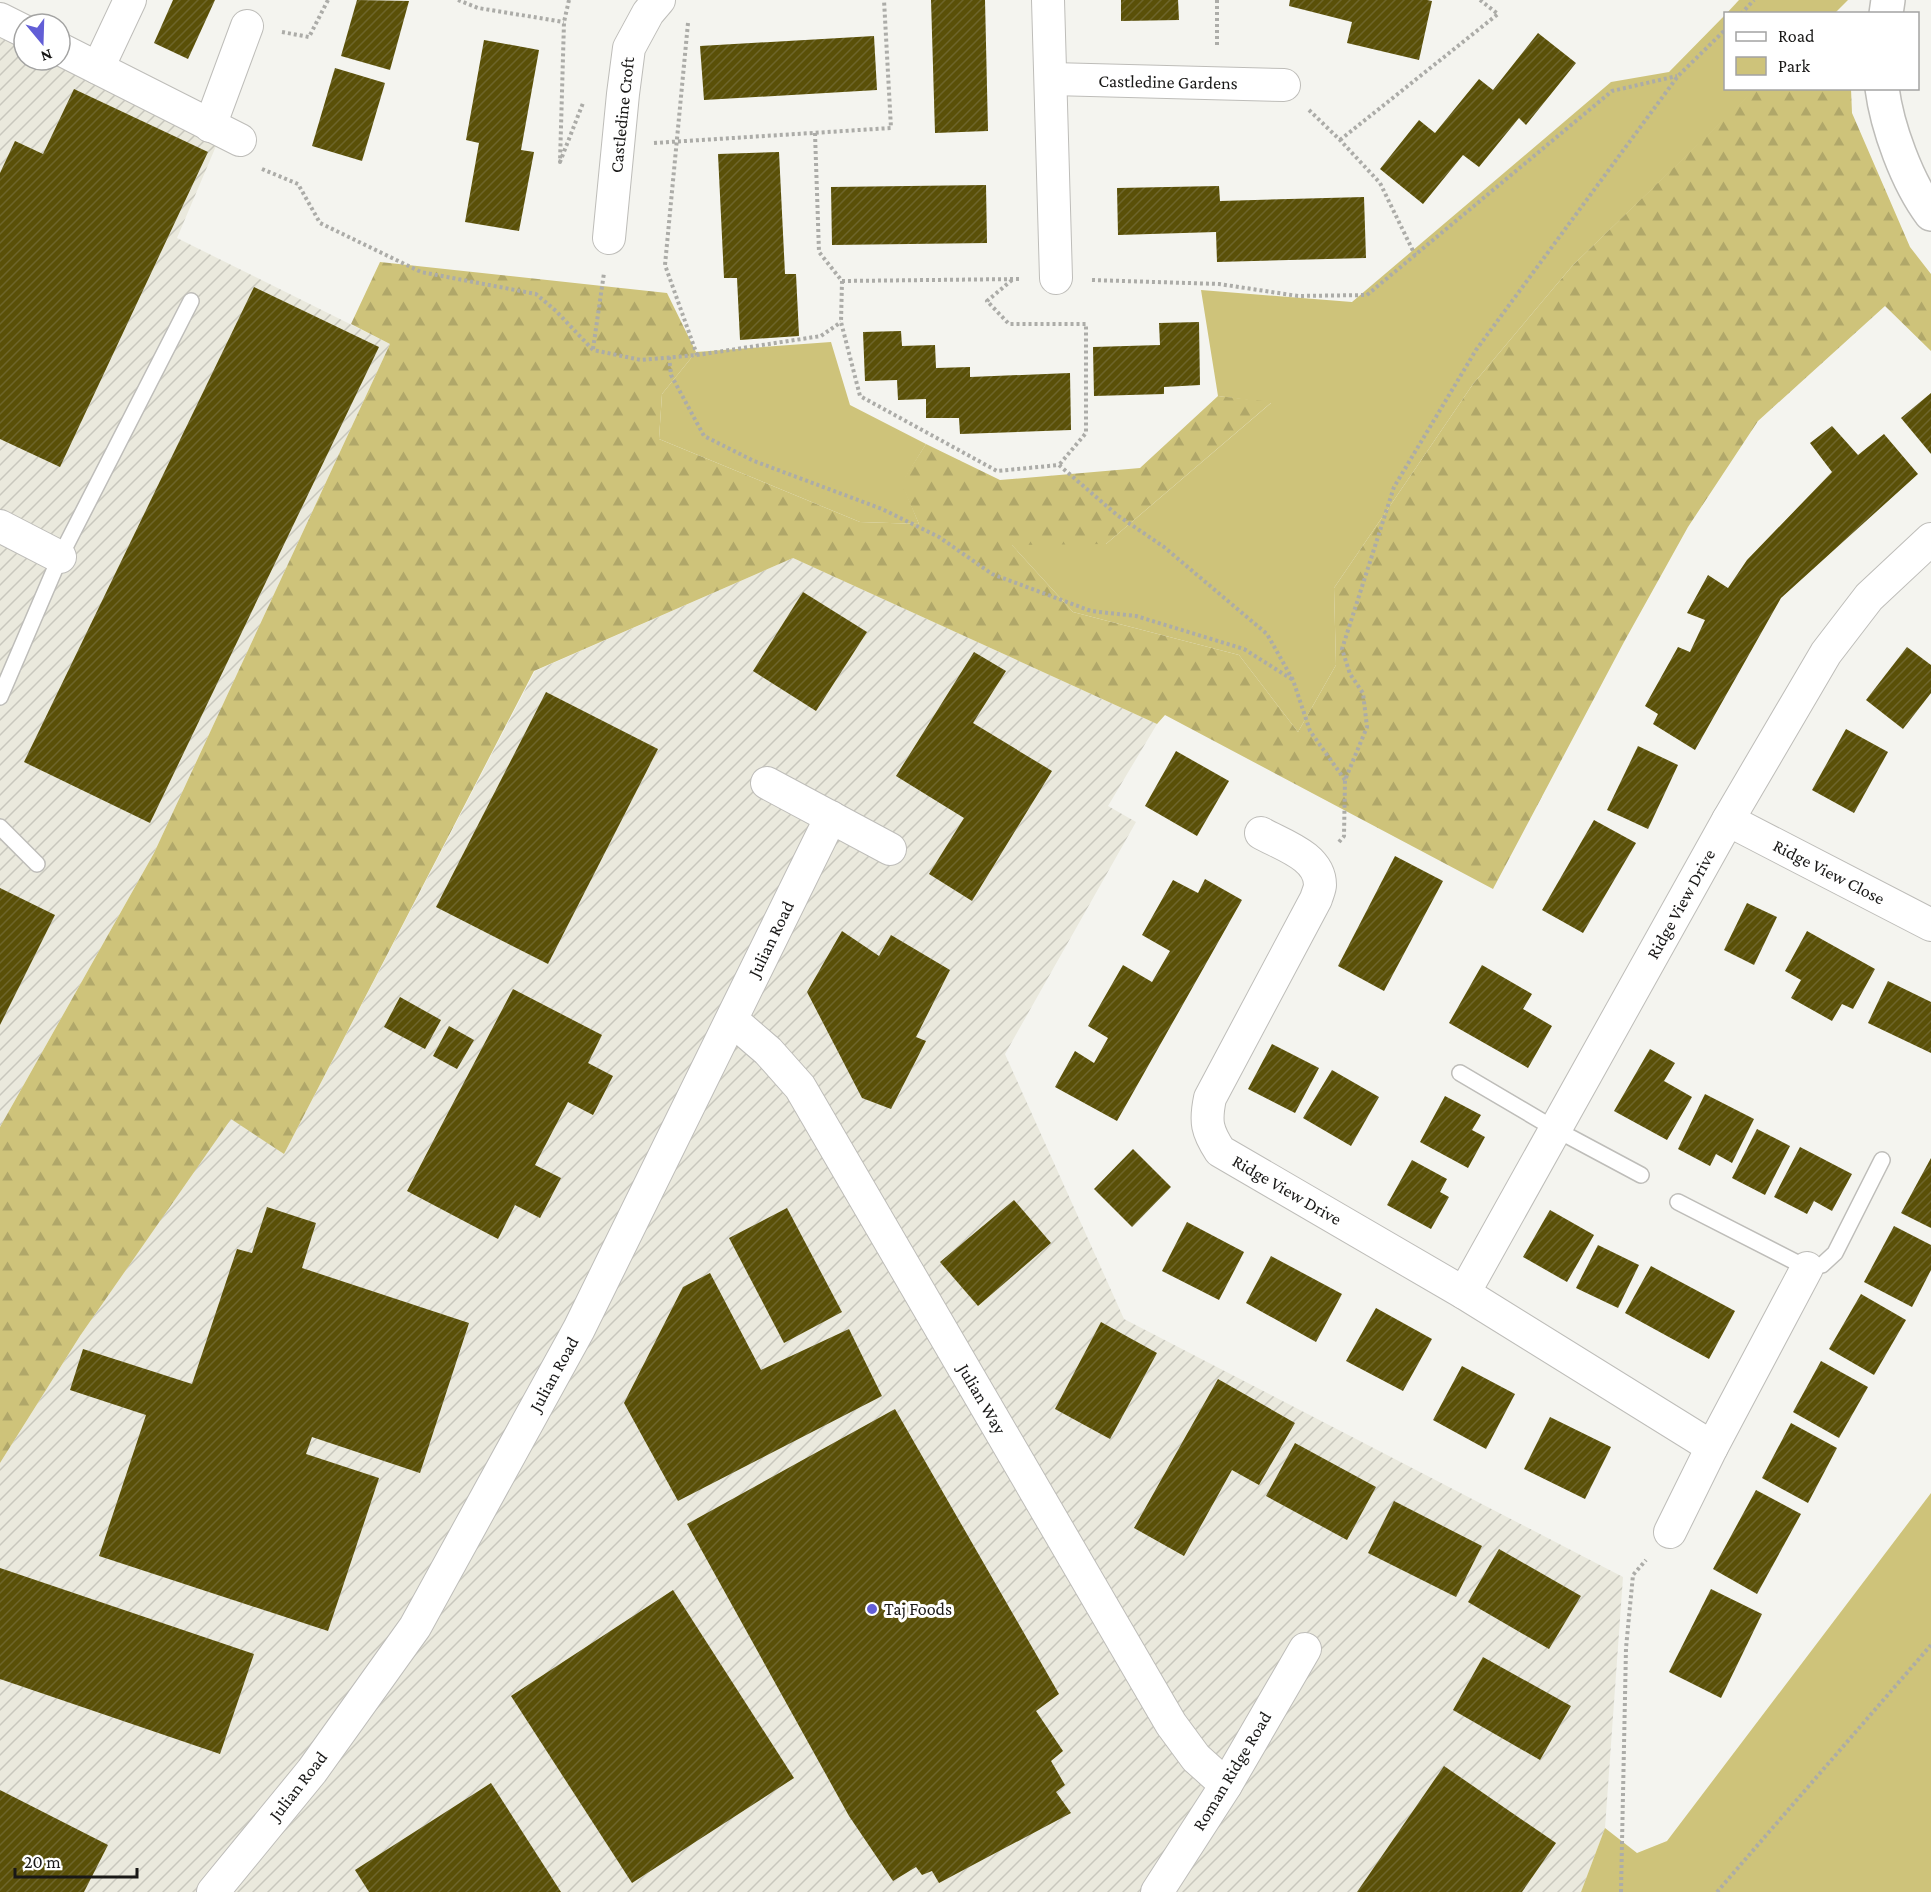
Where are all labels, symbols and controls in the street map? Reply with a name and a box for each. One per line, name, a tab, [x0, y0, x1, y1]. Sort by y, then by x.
north arrow	[12, 12, 72, 72]
legend	[1724, 12, 1919, 90]
text: Road	[1778, 26, 1815, 46]
text: N	[39, 46, 55, 66]
street label: Castledine Croft	[606, 55, 638, 174]
text: Park	[1778, 56, 1810, 76]
street label: Castledine Gardens	[1098, 71, 1238, 93]
street label: Ridge View Close	[1770, 835, 1888, 909]
street label: Ridge View Drive	[1643, 846, 1719, 962]
street label: Julian Road	[743, 897, 798, 982]
street label: Ridge View Drive	[1229, 1151, 1345, 1229]
street label: Julian Road	[524, 1333, 583, 1417]
street label: Julian Way	[953, 1358, 1011, 1438]
place label: Taj Foods	[884, 1599, 952, 1620]
marker: Taj Foods	[865, 1602, 879, 1616]
street label: Roman Ridge Road	[1189, 1708, 1276, 1834]
street label: Julian Road	[264, 1747, 332, 1826]
scale bar	[15, 1841, 136, 1879]
text: 20 m	[24, 1852, 61, 1872]

